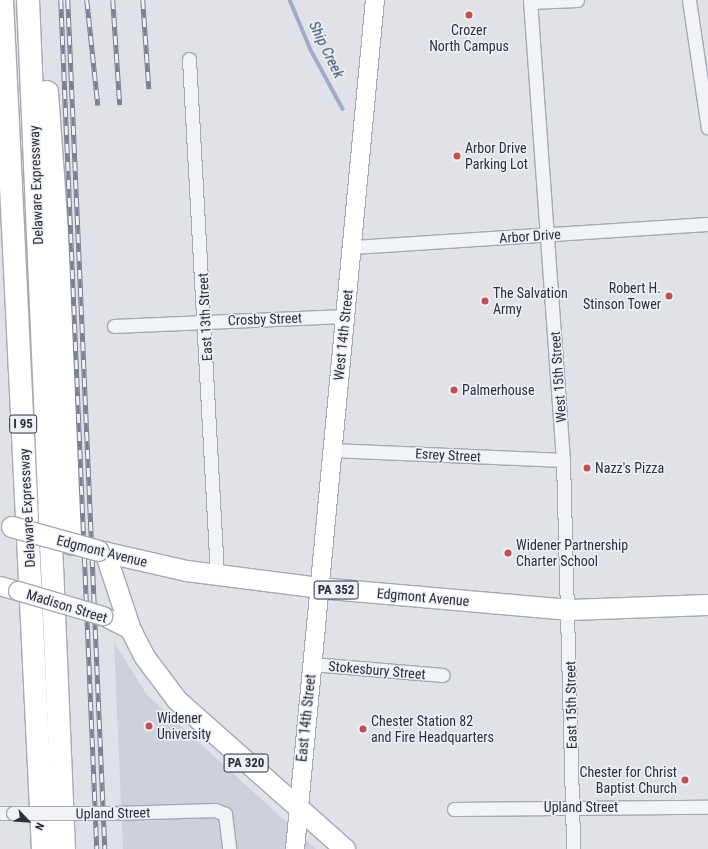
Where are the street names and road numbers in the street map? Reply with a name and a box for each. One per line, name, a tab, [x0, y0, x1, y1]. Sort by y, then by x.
street label: Delaware Expressway	[26, 125, 46, 245]
street label: Arbor Drive	[499, 225, 561, 247]
street label: East 13th Street	[194, 273, 216, 361]
street label: West 14th Street	[330, 289, 356, 381]
street label: Crosby Street	[228, 309, 302, 329]
street label: West 15th Street	[546, 331, 570, 423]
road number: I 95	[9, 413, 37, 435]
street label: Esrey Street	[415, 445, 481, 465]
street label: Delaware Expressway	[15, 448, 39, 568]
street label: Edgmont Avenue	[55, 532, 149, 570]
road number: PA 352	[313, 579, 359, 601]
street label: Edgmont Avenue	[376, 585, 470, 609]
street label: Madison Street	[25, 586, 109, 626]
street label: Stokesbury Street	[328, 657, 426, 683]
street label: East 15th Street	[562, 661, 580, 749]
street label: East 14th Street	[293, 673, 319, 763]
road number: PA 320	[223, 752, 269, 774]
street label: Upland Street	[544, 799, 618, 815]
street label: Upland Street	[76, 804, 150, 822]

